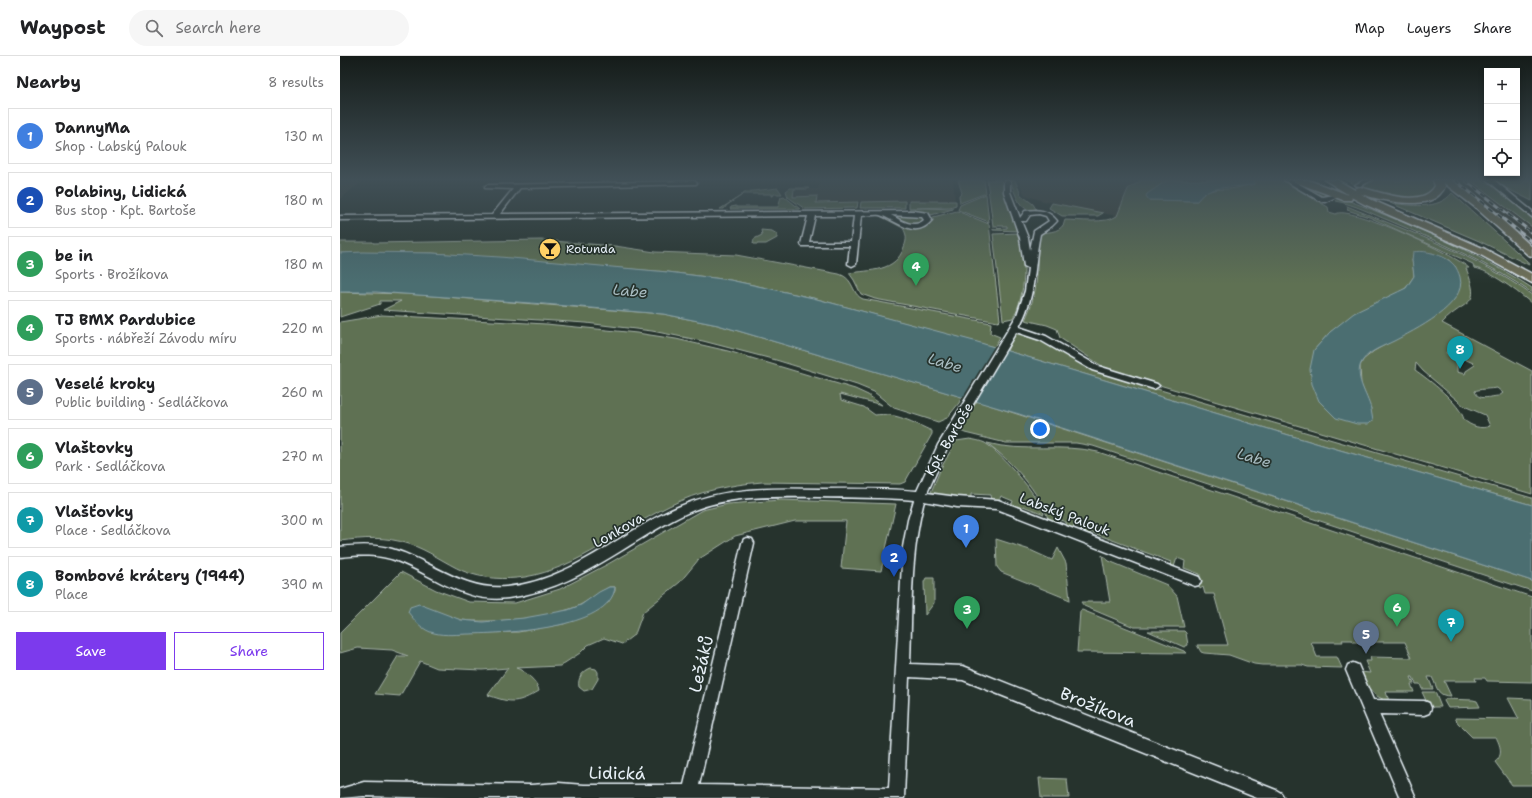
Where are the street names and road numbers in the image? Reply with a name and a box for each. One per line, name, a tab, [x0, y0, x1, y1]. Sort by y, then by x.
street label: Kpt. Bartoše	[921, 399, 977, 479]
street label: Labský Palouk	[1017, 488, 1113, 540]
street label: Lonkova	[589, 508, 647, 552]
street label: Ležáků	[684, 633, 718, 695]
street label: Brožíkova	[1057, 682, 1139, 732]
street label: Lidická	[588, 762, 646, 785]

